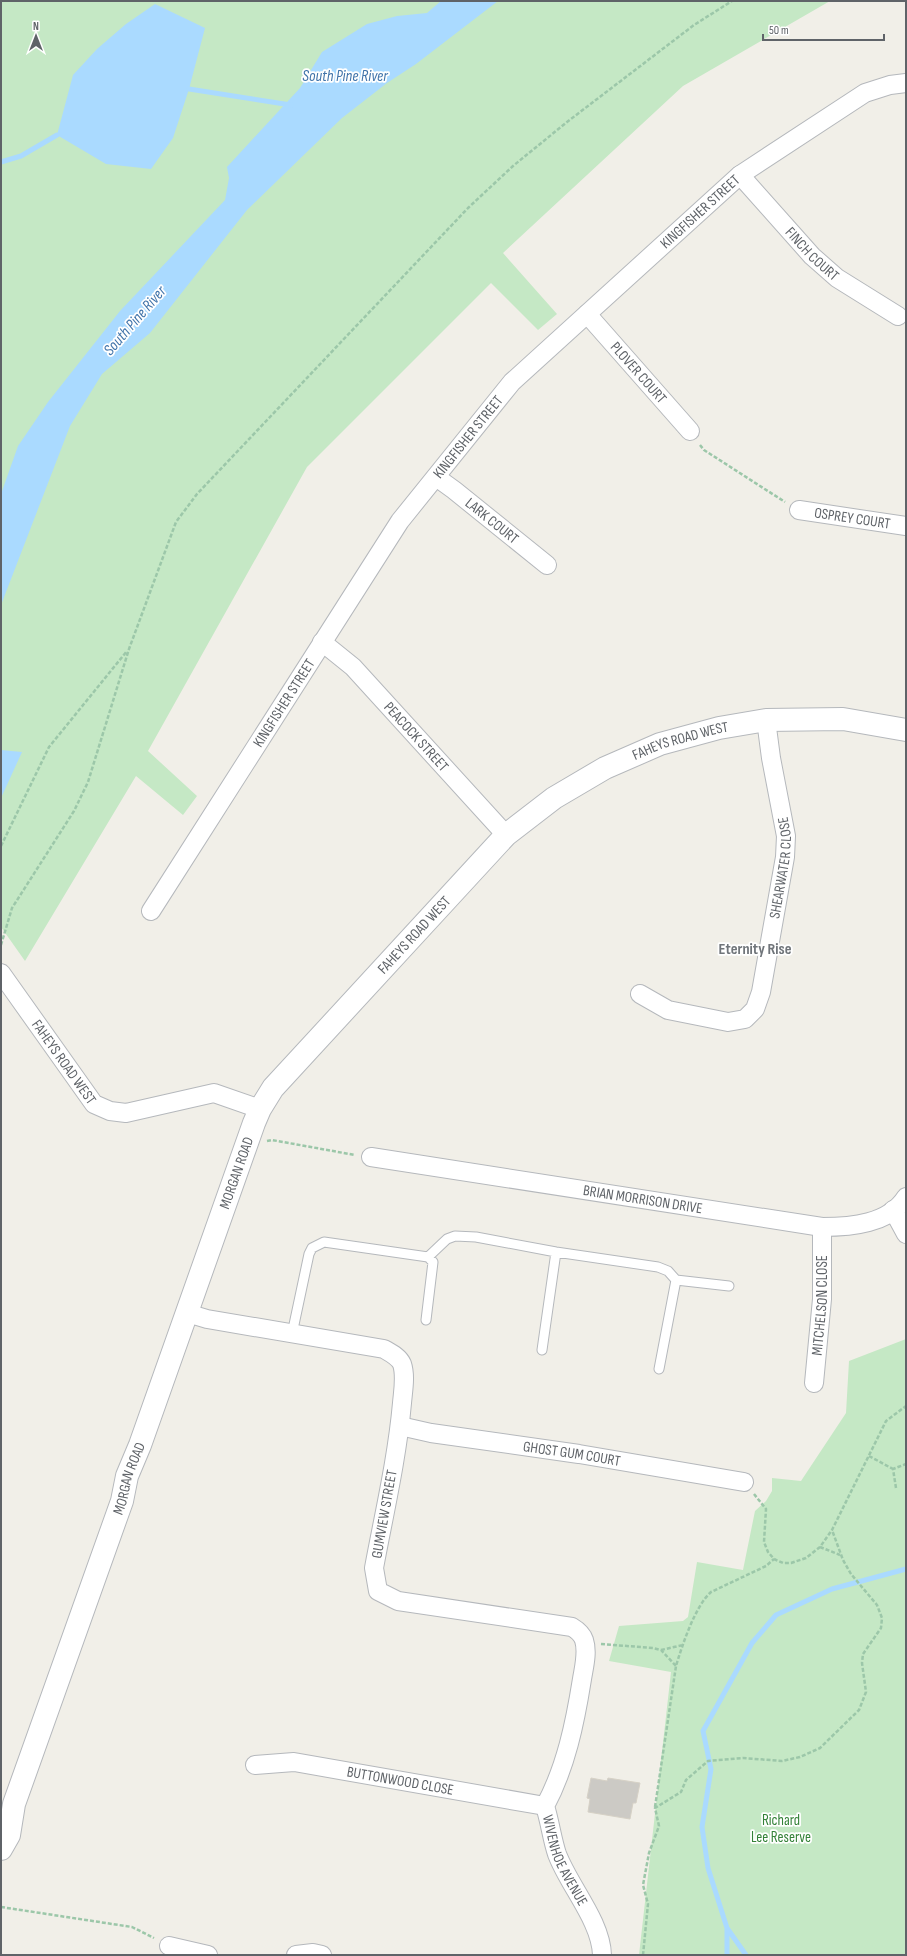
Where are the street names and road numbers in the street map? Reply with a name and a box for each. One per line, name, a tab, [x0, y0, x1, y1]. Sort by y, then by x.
street label: KINGFISHER STREET	[656, 171, 744, 253]
street label: FINCH COURT	[781, 223, 843, 285]
street label: PLOVER COURT	[606, 338, 670, 408]
street label: KINGFISHER STREET	[429, 392, 508, 482]
street label: LARK COURT	[461, 494, 522, 548]
street label: OSPREY COURT	[813, 503, 892, 534]
street label: KINGFISHER STREET	[249, 655, 320, 751]
street label: PEACOCK STREET	[380, 698, 453, 776]
street label: FAHEYS ROAD WEST	[630, 718, 730, 765]
street label: SHEARWATER CLOSE	[765, 815, 796, 920]
street label: FAHEYS ROAD WEST	[374, 892, 455, 978]
street label: FAHEYS ROAD WEST	[27, 1016, 100, 1108]
street label: MORGAN ROAD	[215, 1134, 258, 1212]
street label: BRIAN MORRISON DRIVE	[582, 1181, 704, 1218]
street label: MITCHELSON CLOSE	[808, 1255, 832, 1356]
street label: GHOST GUM COURT	[522, 1437, 622, 1471]
street label: MORGAN ROAD	[109, 1439, 150, 1517]
street label: GUMVIEW STREET	[367, 1468, 402, 1560]
street label: BUTTONWOOD CLOSE	[345, 1762, 455, 1800]
street label: WIVENHOE AVENUE	[538, 1813, 592, 1909]

